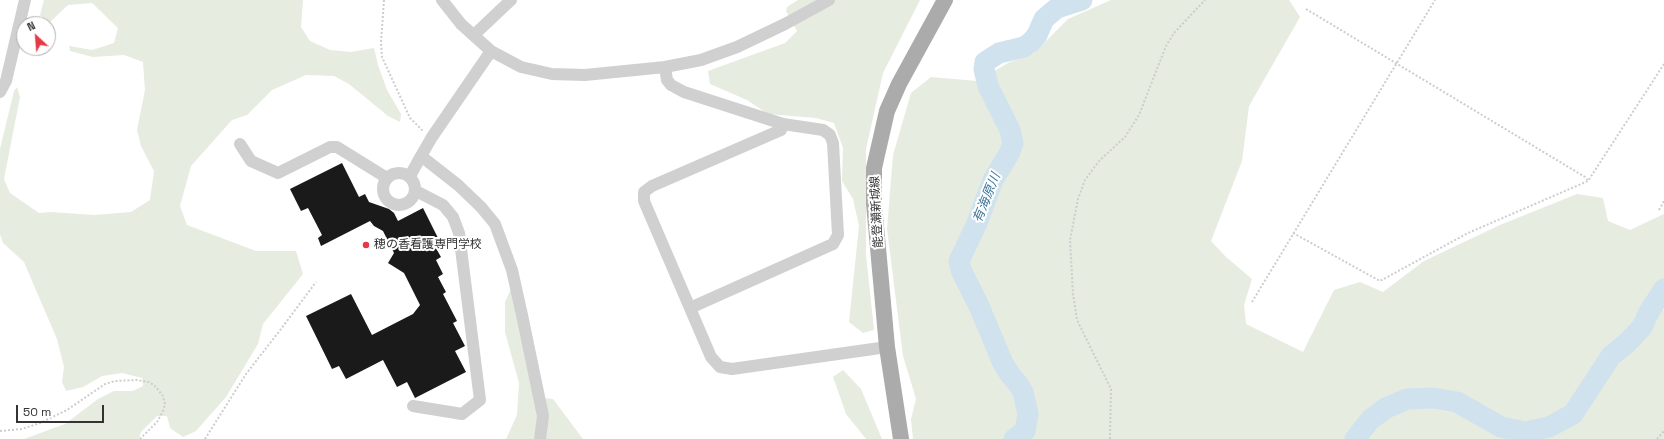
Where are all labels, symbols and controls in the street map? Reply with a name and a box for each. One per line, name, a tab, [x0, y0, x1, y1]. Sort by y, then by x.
north arrow	[16, 16, 56, 56]
text: N	[25, 18, 38, 34]
water label: 有海原川	[970, 171, 1004, 225]
street label: 能登瀬新城線	[868, 176, 886, 248]
place label: 穂の香看護専門学校	[374, 238, 482, 252]
marker: 穂の香看護専門学校	[361, 240, 371, 250]
scale bar	[18, 397, 106, 423]
text: 50 m	[23, 404, 51, 420]

